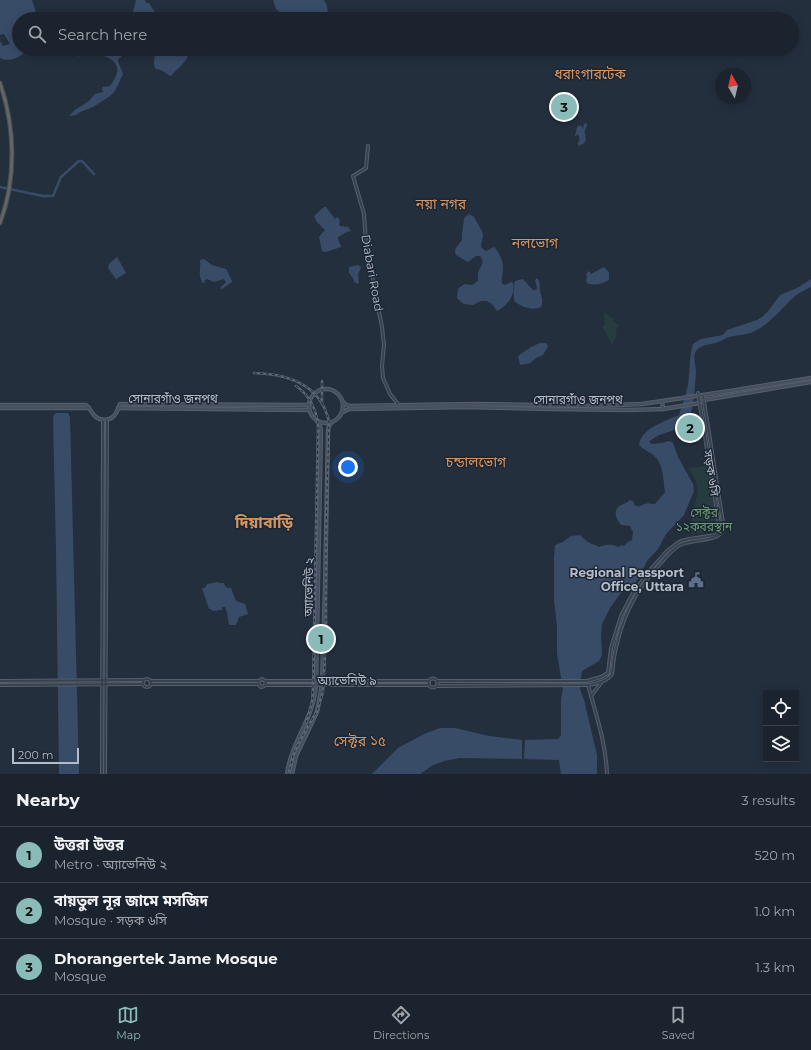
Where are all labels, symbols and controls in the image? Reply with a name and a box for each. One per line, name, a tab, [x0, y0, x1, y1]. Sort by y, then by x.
search box	[12, 12, 799, 56]
icon: search	[26, 23, 48, 45]
text: Search here	[58, 25, 147, 44]
district label: ধরাংগারটেক	[554, 65, 627, 83]
north arrow	[715, 68, 751, 104]
pin: 3	[551, 92, 577, 122]
district label: নয়া নগর	[415, 195, 467, 213]
street label: Diabari Road	[358, 233, 387, 313]
district label: নলভোগ	[511, 234, 559, 252]
street label: সোনারগাঁও জনপথ	[128, 391, 218, 406]
street label: সোনারগাঁও জনপথ	[533, 392, 623, 407]
pin: 2	[677, 413, 703, 443]
street label: সড়ক ৬সি	[700, 448, 723, 498]
district label: চন্ডালভোগ	[445, 453, 507, 471]
your location	[338, 457, 358, 477]
park label: সেক্টর ১২কবরস্থান	[676, 505, 733, 534]
district label: দিয়াবাড়ি	[234, 513, 294, 532]
street label: অ্যাভেনিউ ২	[300, 557, 317, 618]
place label: Regional Passport Office, Uttara	[570, 565, 685, 594]
public building icon: Regional Passport Office, Uttara	[687, 571, 705, 589]
pin: 1	[308, 624, 334, 654]
street label: অ্যাভেনিউ ৯	[316, 673, 377, 688]
map controls	[763, 690, 799, 762]
button: locate	[763, 690, 799, 726]
button: layers	[763, 726, 799, 762]
district label: সেক্টর ১৫	[334, 732, 386, 750]
scale bar	[12, 746, 79, 765]
text: 200 m	[18, 748, 53, 762]
text: Nearby	[16, 790, 80, 810]
text: 3 results	[741, 792, 795, 808]
text: উত্তরা উত্তর	[54, 835, 124, 854]
text: 1	[26, 847, 32, 863]
text: 520 m	[755, 847, 795, 863]
text: Metro · অ্যাভেনিউ ২	[54, 856, 167, 872]
text: বায়তুল নূর জামে মসজিদ	[54, 891, 208, 910]
text: 2	[25, 903, 33, 919]
text: 1.0 km	[754, 903, 795, 919]
text: Mosque · সড়ক ৬সি	[54, 912, 167, 928]
text: Dhorangertek Jame Mosque	[54, 949, 278, 968]
text: 3	[25, 959, 33, 975]
text: 1.3 km	[755, 959, 795, 975]
text: Mosque	[54, 968, 106, 984]
tab: Map	[116, 1004, 141, 1042]
tab: Directions	[373, 1004, 429, 1042]
tab: Saved	[662, 1004, 695, 1042]

